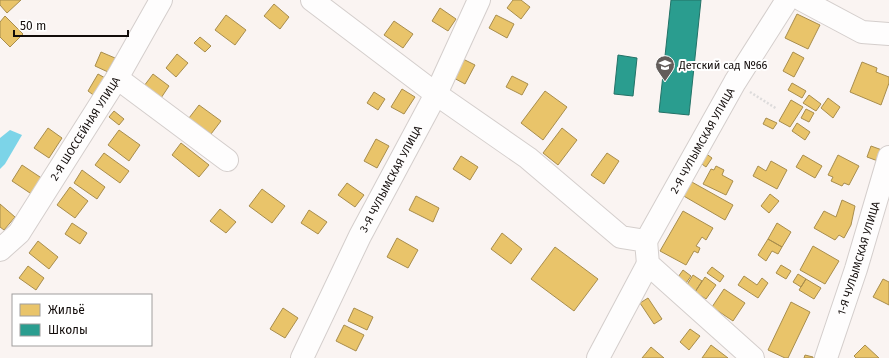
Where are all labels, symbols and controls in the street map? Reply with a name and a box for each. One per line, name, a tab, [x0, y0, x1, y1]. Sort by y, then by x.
scale bar	[14, 12, 128, 38]
text: 50 m	[20, 19, 46, 33]
school or university icon: Детский сад №66	[654, 54, 676, 82]
place label: Детский сад №66	[678, 59, 768, 72]
street label: 2-Я ШОССЕЙНАЯ УЛИЦА	[48, 74, 123, 183]
street label: 2-Я ЧУЛЫМСКАЯ УЛИЦА	[668, 85, 738, 196]
street label: 3-Я ЧУЛЫМСКАЯ УЛИЦА	[357, 123, 425, 235]
street label: 1-Я ЧУЛЫМСКАЯ УЛИЦА	[835, 199, 883, 317]
legend	[12, 294, 152, 346]
text: Жильё	[48, 303, 85, 317]
text: Школы	[48, 323, 88, 337]

